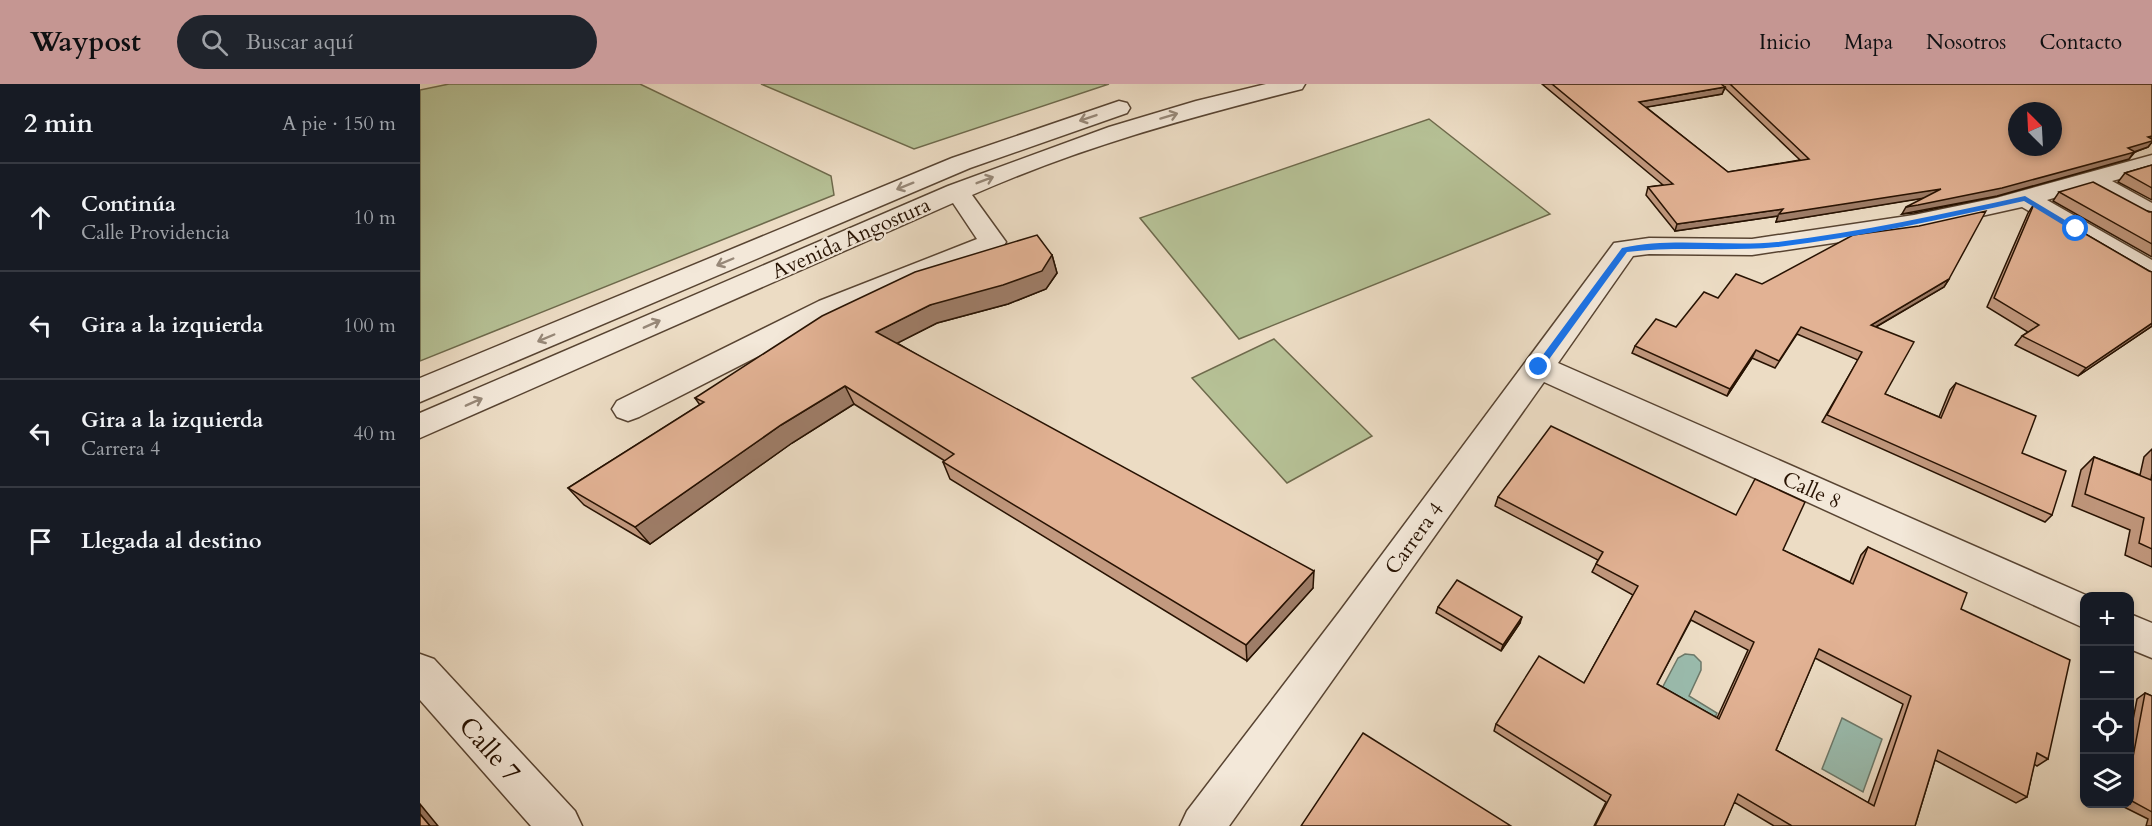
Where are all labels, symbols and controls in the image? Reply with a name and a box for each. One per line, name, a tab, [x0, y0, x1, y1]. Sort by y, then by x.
search box	[177, 15, 597, 69]
text: Waypost	[30, 23, 141, 61]
icon: search	[198, 26, 231, 59]
text: Buscar aquí	[246, 27, 353, 57]
text: Inicio	[1759, 28, 1811, 57]
text: Mapa	[1844, 28, 1893, 57]
text: Nosotros	[1926, 28, 2006, 57]
text: Contacto	[2039, 28, 2122, 57]
north arrow	[2008, 102, 2062, 156]
text: 2 min	[24, 106, 93, 141]
text: A pie · 150 m	[282, 110, 396, 137]
one-way arrow	[1160, 110, 1179, 121]
one-way arrow	[1079, 113, 1098, 124]
one-way arrow	[976, 174, 994, 185]
one-way arrow	[896, 181, 915, 192]
text: Continúa	[81, 189, 176, 219]
street label: Avenida Angostura	[767, 190, 935, 286]
icon: ahead	[24, 201, 57, 234]
text: 10 m	[353, 204, 396, 231]
route start	[2062, 215, 2088, 241]
text: Calle Providencia	[81, 219, 230, 246]
one-way arrow	[717, 257, 735, 268]
icon: left	[24, 309, 57, 342]
text: Gira a la izquierda	[81, 310, 264, 340]
text: 100 m	[343, 312, 396, 339]
one-way arrow	[643, 318, 661, 330]
one-way arrow	[537, 333, 556, 344]
route end	[1525, 353, 1551, 379]
one-way arrow	[464, 396, 482, 408]
text: Gira a la izquierda	[81, 405, 264, 435]
icon: left	[24, 417, 57, 450]
text: 40 m	[353, 420, 396, 447]
text: Carrera 4	[81, 435, 160, 462]
street label: Calle 8	[1778, 465, 1846, 516]
street label: Carrera 4	[1378, 496, 1451, 580]
icon: arrive	[24, 525, 57, 558]
text: Llegada al destino	[81, 526, 262, 556]
map controls	[2080, 592, 2134, 808]
button: +	[2080, 592, 2134, 646]
button: −	[2080, 646, 2134, 700]
button: locate	[2080, 700, 2134, 754]
street label: Calle 7	[451, 709, 528, 789]
button: layers	[2080, 754, 2134, 808]

